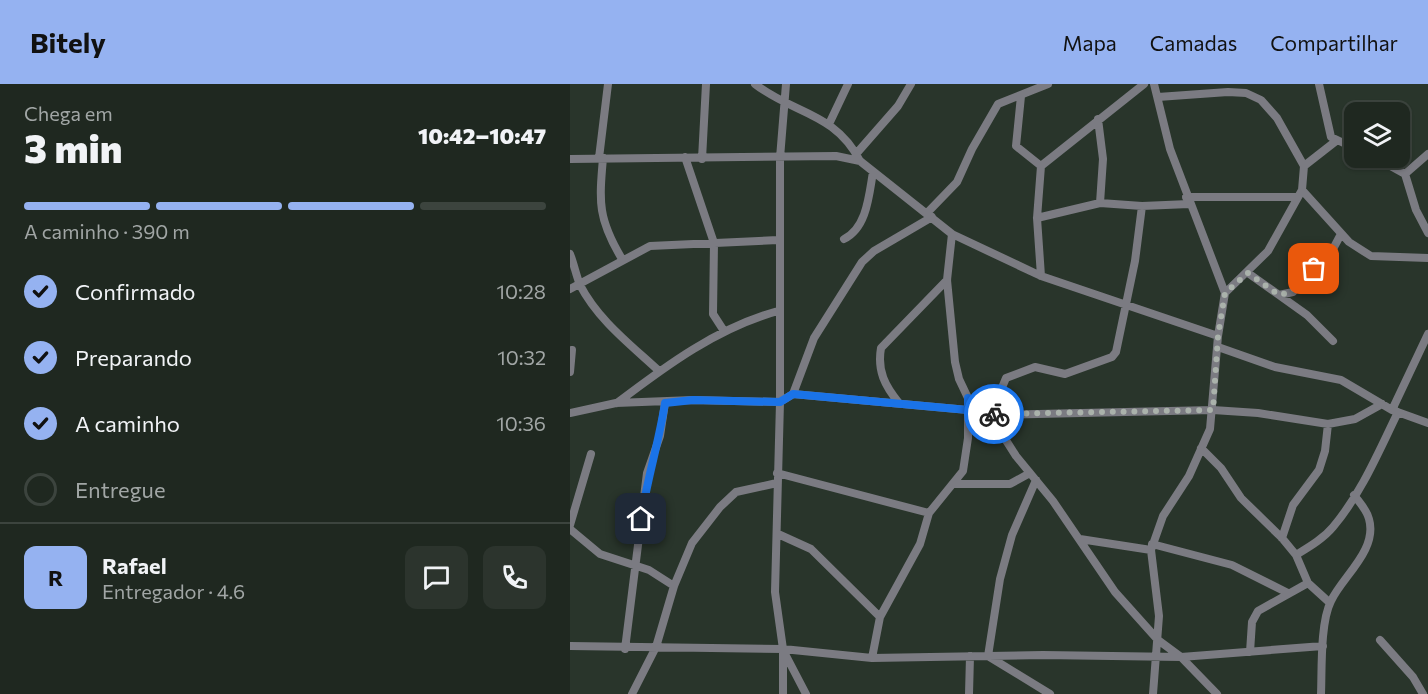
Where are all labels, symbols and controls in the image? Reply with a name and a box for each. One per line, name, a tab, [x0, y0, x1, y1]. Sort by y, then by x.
text: Bitely	[30, 25, 106, 59]
text: Mapa	[1063, 30, 1117, 55]
text: Camadas	[1150, 30, 1237, 55]
text: Compartilhar	[1270, 30, 1398, 55]
text: Chega em	[24, 101, 113, 125]
map controls	[1344, 102, 1410, 168]
button: layers	[1344, 102, 1410, 168]
text: 10:42–10:47	[418, 122, 546, 149]
text: 3 min	[24, 123, 122, 171]
text: A caminho · 390 m	[24, 219, 190, 243]
pin	[1288, 243, 1339, 294]
icon: bag	[1297, 252, 1330, 285]
icon: check	[24, 275, 57, 308]
text: Confirmado	[75, 278, 196, 305]
text: 10:28	[497, 279, 546, 303]
icon: check	[24, 341, 57, 374]
text: Preparando	[75, 344, 192, 371]
text: 10:32	[497, 345, 546, 369]
courier	[964, 384, 1024, 444]
icon: bike	[978, 398, 1011, 431]
icon: check	[24, 407, 57, 440]
text: A caminho	[75, 410, 180, 437]
text: 10:36	[496, 411, 546, 435]
text: Entregue	[75, 476, 166, 503]
pin	[615, 493, 666, 544]
icon: home	[624, 502, 657, 535]
button: chat	[405, 546, 468, 609]
button: phone	[483, 546, 546, 609]
text: Rafael	[102, 552, 167, 579]
text: R	[48, 564, 63, 591]
text: Entregador · 4.6	[102, 579, 245, 603]

